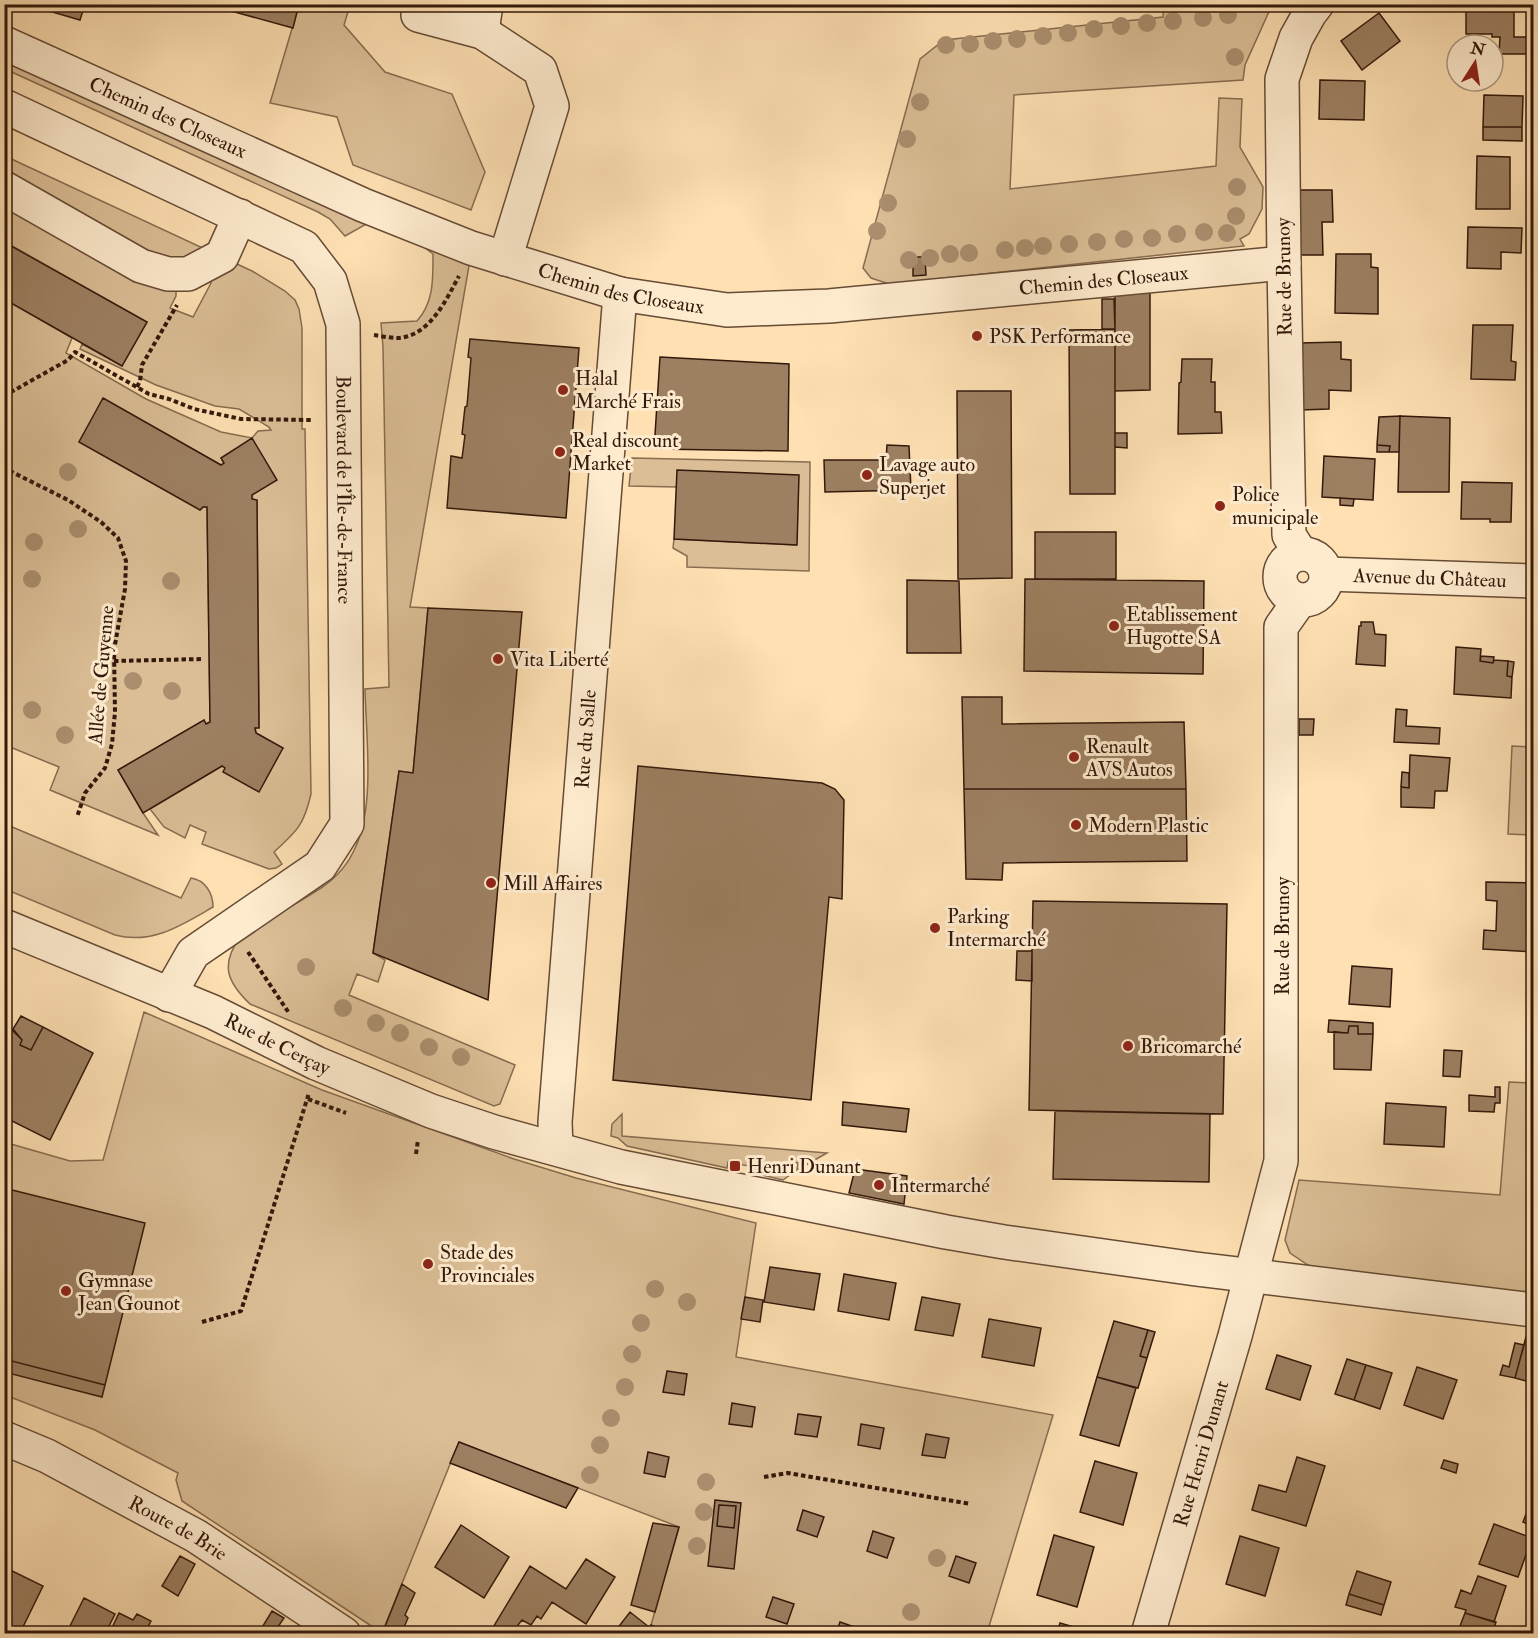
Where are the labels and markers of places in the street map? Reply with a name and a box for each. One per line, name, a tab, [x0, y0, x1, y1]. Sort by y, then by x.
place label: PSK Performance	[989, 324, 1131, 349]
marker: PSK Performance	[970, 329, 984, 343]
place label: Halal Marché Frais	[575, 366, 681, 414]
marker: Halal Marché Frais	[556, 383, 570, 397]
place label: Real discount Market	[572, 428, 679, 476]
marker: Real discount Market	[553, 445, 567, 459]
place label: Lavage auto Superjet	[879, 452, 975, 501]
marker: Lavage auto Superjet	[860, 468, 874, 482]
place label: Police municipale	[1232, 482, 1318, 531]
marker: Police municipale	[1213, 499, 1227, 513]
place label: Etablissement Hugotte SA	[1126, 602, 1238, 650]
marker: Etablissement Hugotte SA	[1107, 619, 1121, 633]
place label: Vita Liberté	[510, 647, 609, 672]
marker: Vita Liberté	[491, 652, 505, 666]
place label: Renault AVS Autos	[1085, 734, 1173, 782]
marker: Renault AVS Autos	[1067, 750, 1081, 764]
place label: Modern Plastic	[1088, 813, 1208, 838]
marker: Modern Plastic	[1069, 818, 1083, 832]
place label: Mill Affaires	[503, 871, 603, 896]
marker: Mill Affaires	[484, 876, 498, 890]
place label: Parking Intermarché	[947, 904, 1046, 952]
marker: Parking Intermarché	[928, 921, 942, 935]
place label: Bricomarché	[1140, 1034, 1242, 1059]
marker: Bricomarché	[1121, 1039, 1135, 1053]
place label: Henri Dunant	[747, 1154, 861, 1179]
marker: Henri Dunant	[728, 1159, 742, 1173]
place label: Intermarché	[891, 1173, 990, 1198]
marker: Intermarché	[872, 1178, 886, 1192]
place label: Stade des Provinciales	[440, 1240, 535, 1288]
marker: Stade des Provinciales	[421, 1257, 435, 1271]
place label: Gymnase Jean Gounot	[77, 1268, 181, 1316]
marker: Gymnase Jean Gounot	[59, 1284, 73, 1298]

